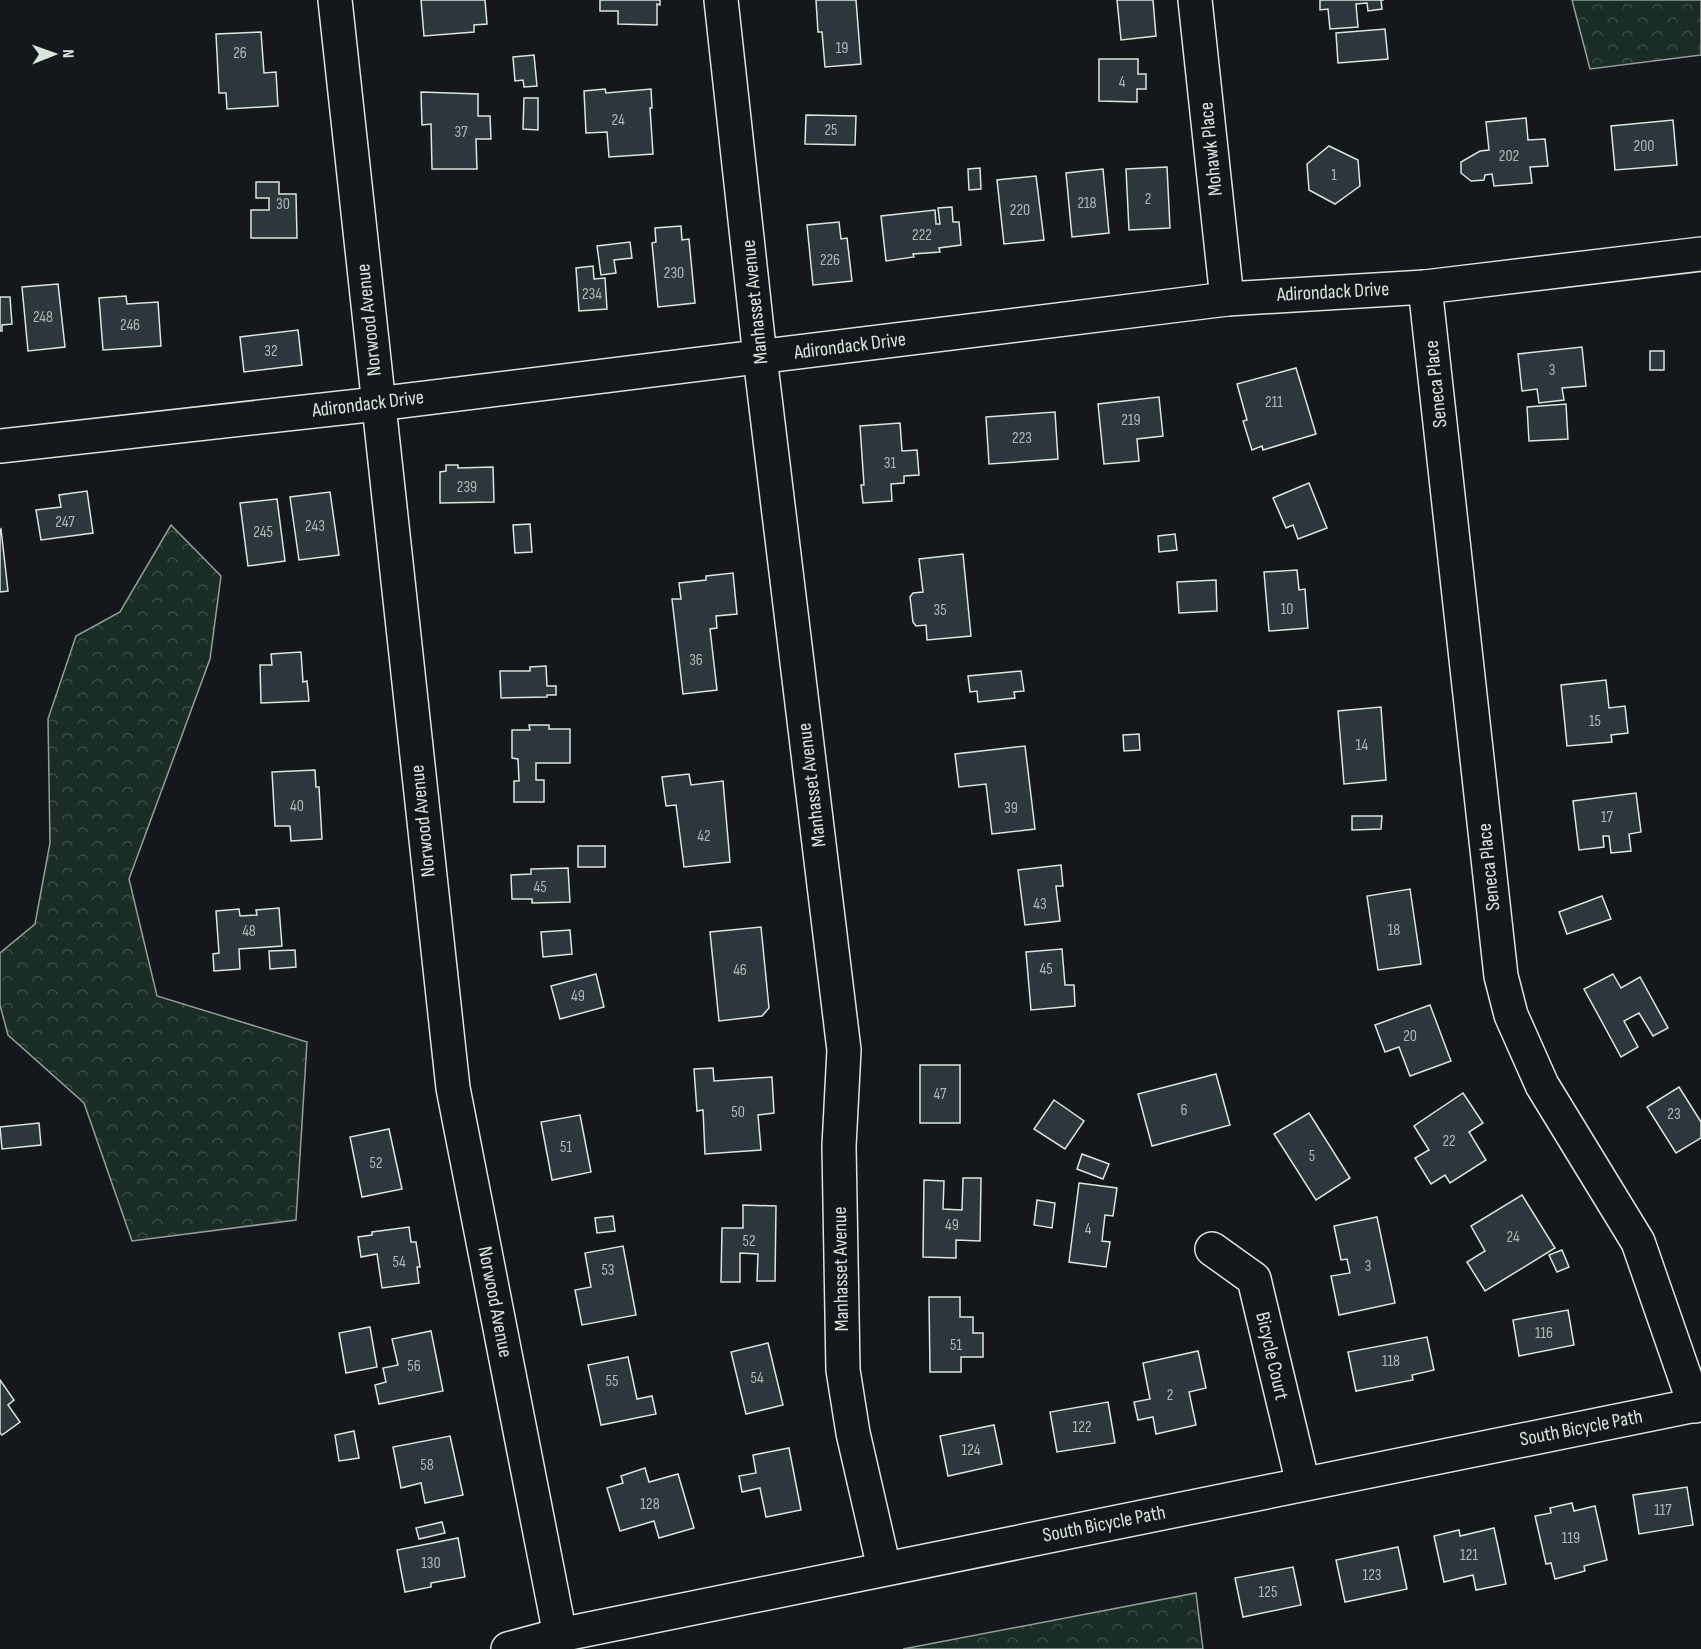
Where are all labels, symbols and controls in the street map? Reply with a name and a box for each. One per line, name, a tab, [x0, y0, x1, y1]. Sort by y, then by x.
north arrow	[24, 24, 84, 84]
house number: 19	[836, 39, 848, 58]
house number: 26	[233, 44, 247, 63]
text: N	[58, 49, 77, 58]
house number: 4	[1119, 73, 1126, 92]
street label: Mohawk Place	[1194, 101, 1228, 197]
house number: 24	[611, 111, 625, 130]
house number: 25	[824, 121, 838, 140]
house number: 37	[454, 123, 468, 142]
house number: 200	[1634, 137, 1654, 156]
house number: 202	[1499, 147, 1519, 166]
house number: 1	[1331, 166, 1337, 185]
house number: 2	[1145, 190, 1151, 209]
house number: 218	[1077, 194, 1097, 213]
house number: 30	[276, 195, 290, 214]
house number: 220	[1010, 201, 1030, 220]
house number: 222	[912, 226, 932, 245]
street label: Manhasset Avenue	[737, 239, 773, 365]
house number: 226	[820, 251, 840, 270]
street label: Norwood Avenue	[351, 263, 387, 377]
house number: 230	[664, 264, 684, 283]
street label: Adirondack Drive	[1275, 277, 1390, 307]
house number: 234	[582, 285, 602, 304]
house number: 248	[33, 308, 53, 327]
house number: 246	[120, 316, 140, 335]
street label: Adirondack Drive	[792, 327, 907, 365]
street label: Seneca Place	[1419, 339, 1453, 429]
house number: 32	[264, 342, 278, 361]
house number: 3	[1549, 361, 1555, 380]
street label: Adirondack Drive	[310, 385, 425, 423]
house number: 211	[1265, 393, 1283, 412]
house number: 219	[1121, 411, 1141, 430]
house number: 223	[1012, 429, 1032, 448]
house number: 31	[884, 454, 897, 473]
house number: 239	[457, 478, 477, 497]
house number: 247	[55, 513, 75, 532]
house number: 243	[305, 517, 325, 536]
house number: 245	[253, 523, 273, 542]
house number: 10	[1281, 600, 1293, 619]
house number: 35	[933, 601, 947, 620]
house number: 36	[689, 651, 703, 670]
house number: 15	[1589, 712, 1601, 731]
street label: Manhasset Avenue	[792, 722, 832, 848]
house number: 14	[1356, 736, 1368, 755]
street label: Norwood Avenue	[405, 764, 441, 878]
house number: 40	[290, 797, 304, 816]
house number: 39	[1004, 799, 1018, 818]
house number: 17	[1601, 808, 1614, 827]
street label: Seneca Place	[1472, 822, 1506, 912]
house number: 42	[697, 827, 711, 846]
house number: 45	[533, 878, 547, 897]
house number: 43	[1033, 895, 1047, 914]
house number: 18	[1388, 921, 1400, 940]
house number: 48	[242, 922, 256, 941]
house number: 45	[1039, 960, 1053, 979]
house number: 46	[733, 961, 747, 980]
house number: 49	[571, 987, 585, 1006]
house number: 20	[1403, 1027, 1417, 1046]
house number: 47	[934, 1085, 947, 1104]
house number: 6	[1180, 1101, 1188, 1120]
house number: 50	[731, 1103, 745, 1122]
house number: 23	[1667, 1105, 1681, 1124]
house number: 22	[1442, 1132, 1456, 1151]
house number: 51	[560, 1138, 572, 1157]
house number: 5	[1309, 1147, 1315, 1166]
house number: 52	[369, 1154, 383, 1173]
street label: Manhasset Avenue	[828, 1206, 854, 1332]
house number: 49	[945, 1216, 959, 1235]
house number: 4	[1085, 1220, 1092, 1239]
house number: 24	[1506, 1228, 1520, 1247]
house number: 52	[742, 1232, 756, 1251]
street label: Norwood Avenue	[472, 1244, 518, 1360]
house number: 54	[392, 1253, 406, 1272]
house number: 3	[1365, 1257, 1371, 1276]
house number: 53	[601, 1261, 615, 1280]
street label: Bicycle Court	[1250, 1310, 1294, 1402]
house number: 116	[1535, 1324, 1553, 1343]
house number: 51	[950, 1336, 962, 1355]
house number: 118	[1382, 1352, 1400, 1371]
house number: 56	[407, 1357, 421, 1376]
house number: 54	[750, 1369, 764, 1388]
house number: 55	[606, 1372, 618, 1391]
house number: 2	[1167, 1386, 1173, 1405]
street label: South Bicycle Path	[1518, 1404, 1644, 1452]
house number: 122	[1073, 1418, 1091, 1437]
house number: 124	[962, 1441, 981, 1460]
house number: 58	[420, 1456, 434, 1475]
house number: 128	[640, 1495, 660, 1514]
street label: South Bicycle Path	[1041, 1500, 1167, 1548]
house number: 117	[1654, 1501, 1672, 1520]
house number: 119	[1562, 1529, 1580, 1548]
house number: 121	[1460, 1546, 1478, 1565]
house number: 130	[421, 1554, 441, 1573]
house number: 123	[1362, 1566, 1382, 1585]
house number: 125	[1259, 1583, 1277, 1602]

